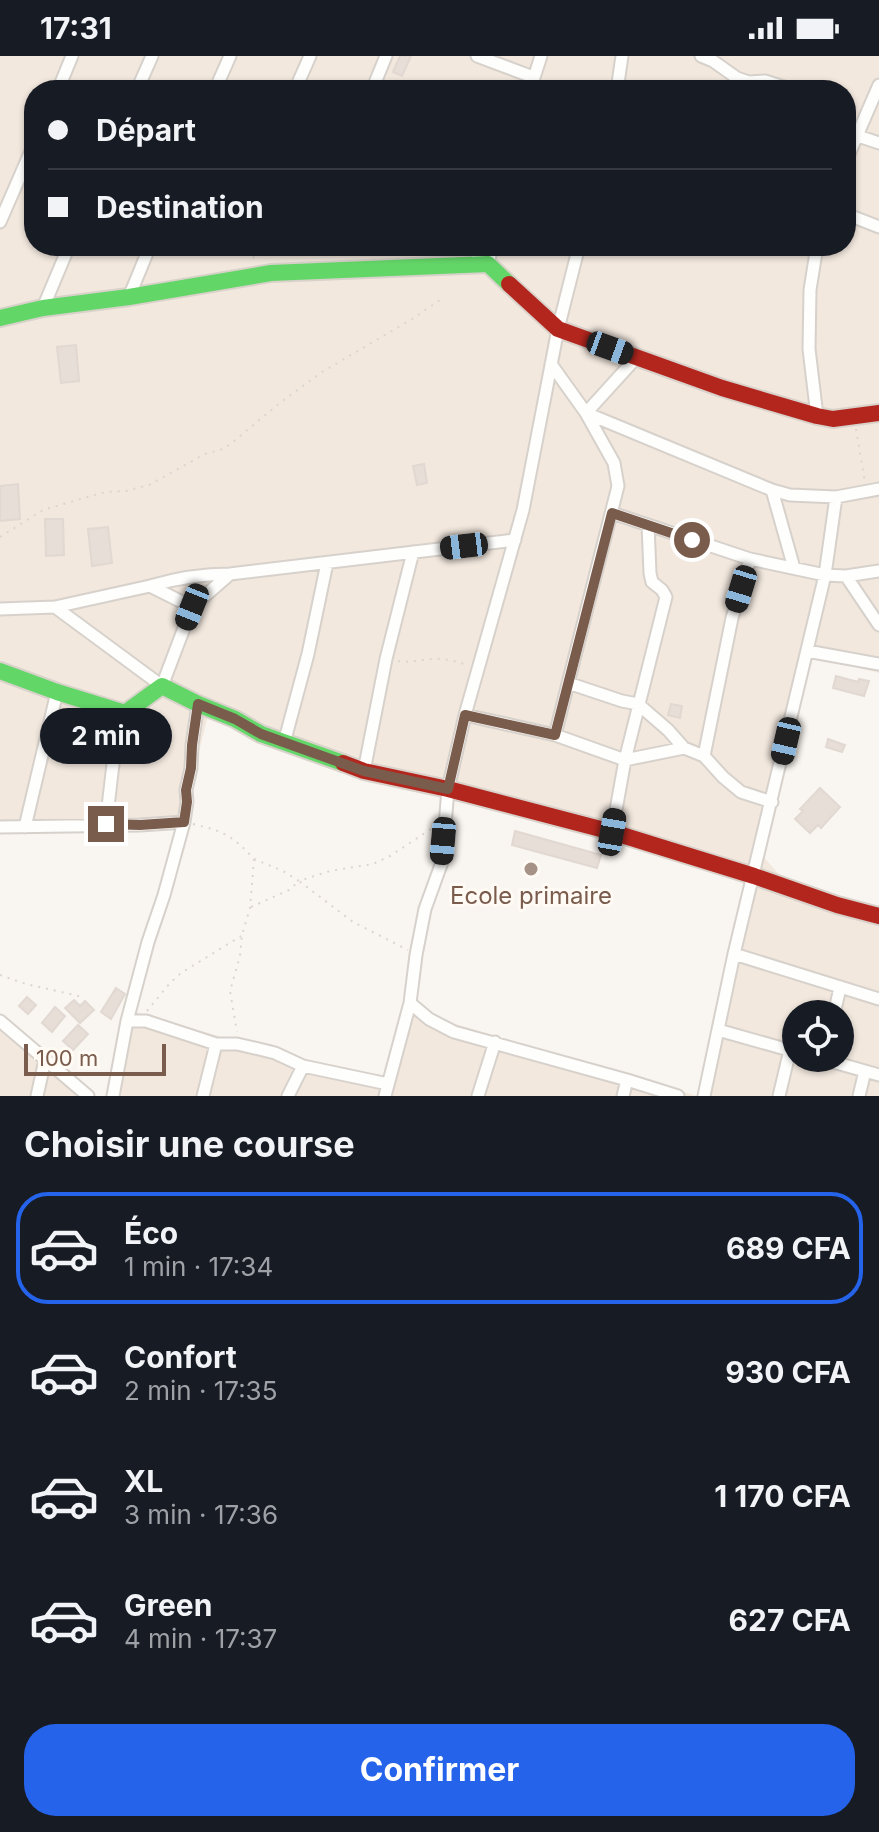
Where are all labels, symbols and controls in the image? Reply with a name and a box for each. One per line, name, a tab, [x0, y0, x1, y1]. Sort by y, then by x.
text: 17:31	[40, 10, 112, 46]
text: Départ	[96, 112, 196, 148]
text: Destination	[96, 189, 264, 225]
car	[583, 329, 637, 367]
route start	[674, 522, 710, 558]
car	[439, 531, 489, 561]
car	[723, 563, 759, 615]
car	[172, 580, 212, 634]
callout: 2 min	[40, 708, 172, 764]
car	[769, 715, 803, 767]
text: 2 min	[71, 720, 141, 751]
route end	[88, 806, 124, 842]
car	[596, 806, 628, 858]
car	[429, 816, 457, 866]
marker: Ecole primaire	[522, 860, 540, 878]
place label: Ecole primaire	[450, 881, 612, 910]
map controls	[782, 1000, 854, 1072]
button: locate	[782, 1000, 854, 1072]
scale bar	[24, 1040, 166, 1076]
text: 100 m	[36, 1045, 98, 1071]
text: Choisir une course	[24, 1122, 355, 1166]
icon: car	[28, 1212, 100, 1284]
text: Éco	[124, 1215, 178, 1251]
text: 689 CFA	[726, 1230, 851, 1266]
text: 1 min · 17:34	[124, 1251, 273, 1282]
icon: car	[28, 1336, 100, 1408]
text: Confort	[124, 1339, 237, 1375]
text: 930 CFA	[725, 1354, 851, 1390]
text: 2 min · 17:35	[124, 1375, 278, 1406]
icon: car	[28, 1460, 100, 1532]
text: XL	[124, 1463, 163, 1499]
text: 1 170 CFA	[714, 1478, 851, 1514]
text: 3 min · 17:36	[124, 1499, 278, 1530]
icon: car	[28, 1584, 100, 1656]
text: Green	[124, 1587, 212, 1623]
text: 627 CFA	[729, 1602, 851, 1638]
text: 4 min · 17:37	[124, 1623, 277, 1654]
button: Confirmer	[24, 1724, 855, 1816]

